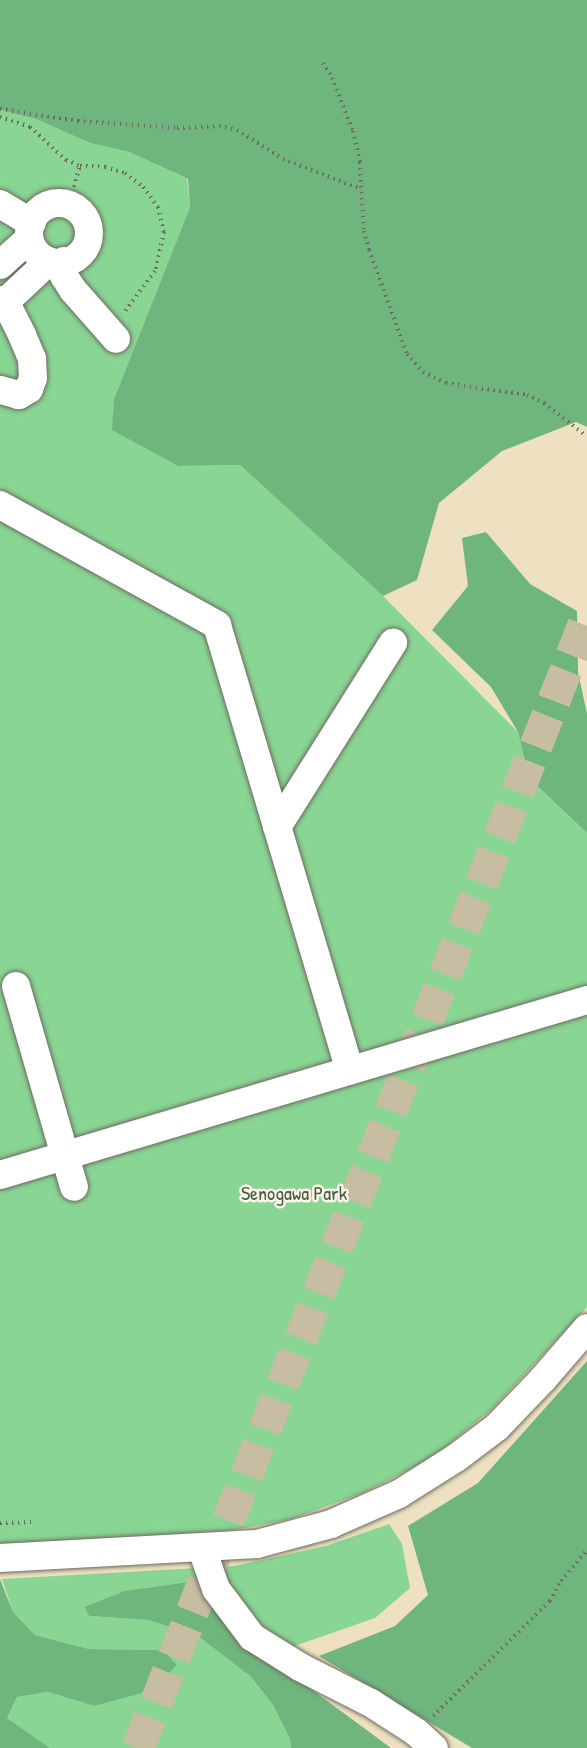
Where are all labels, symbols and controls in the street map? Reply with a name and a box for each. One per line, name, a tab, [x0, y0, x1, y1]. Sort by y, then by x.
park label: Senogawa Park	[241, 1180, 347, 1204]

